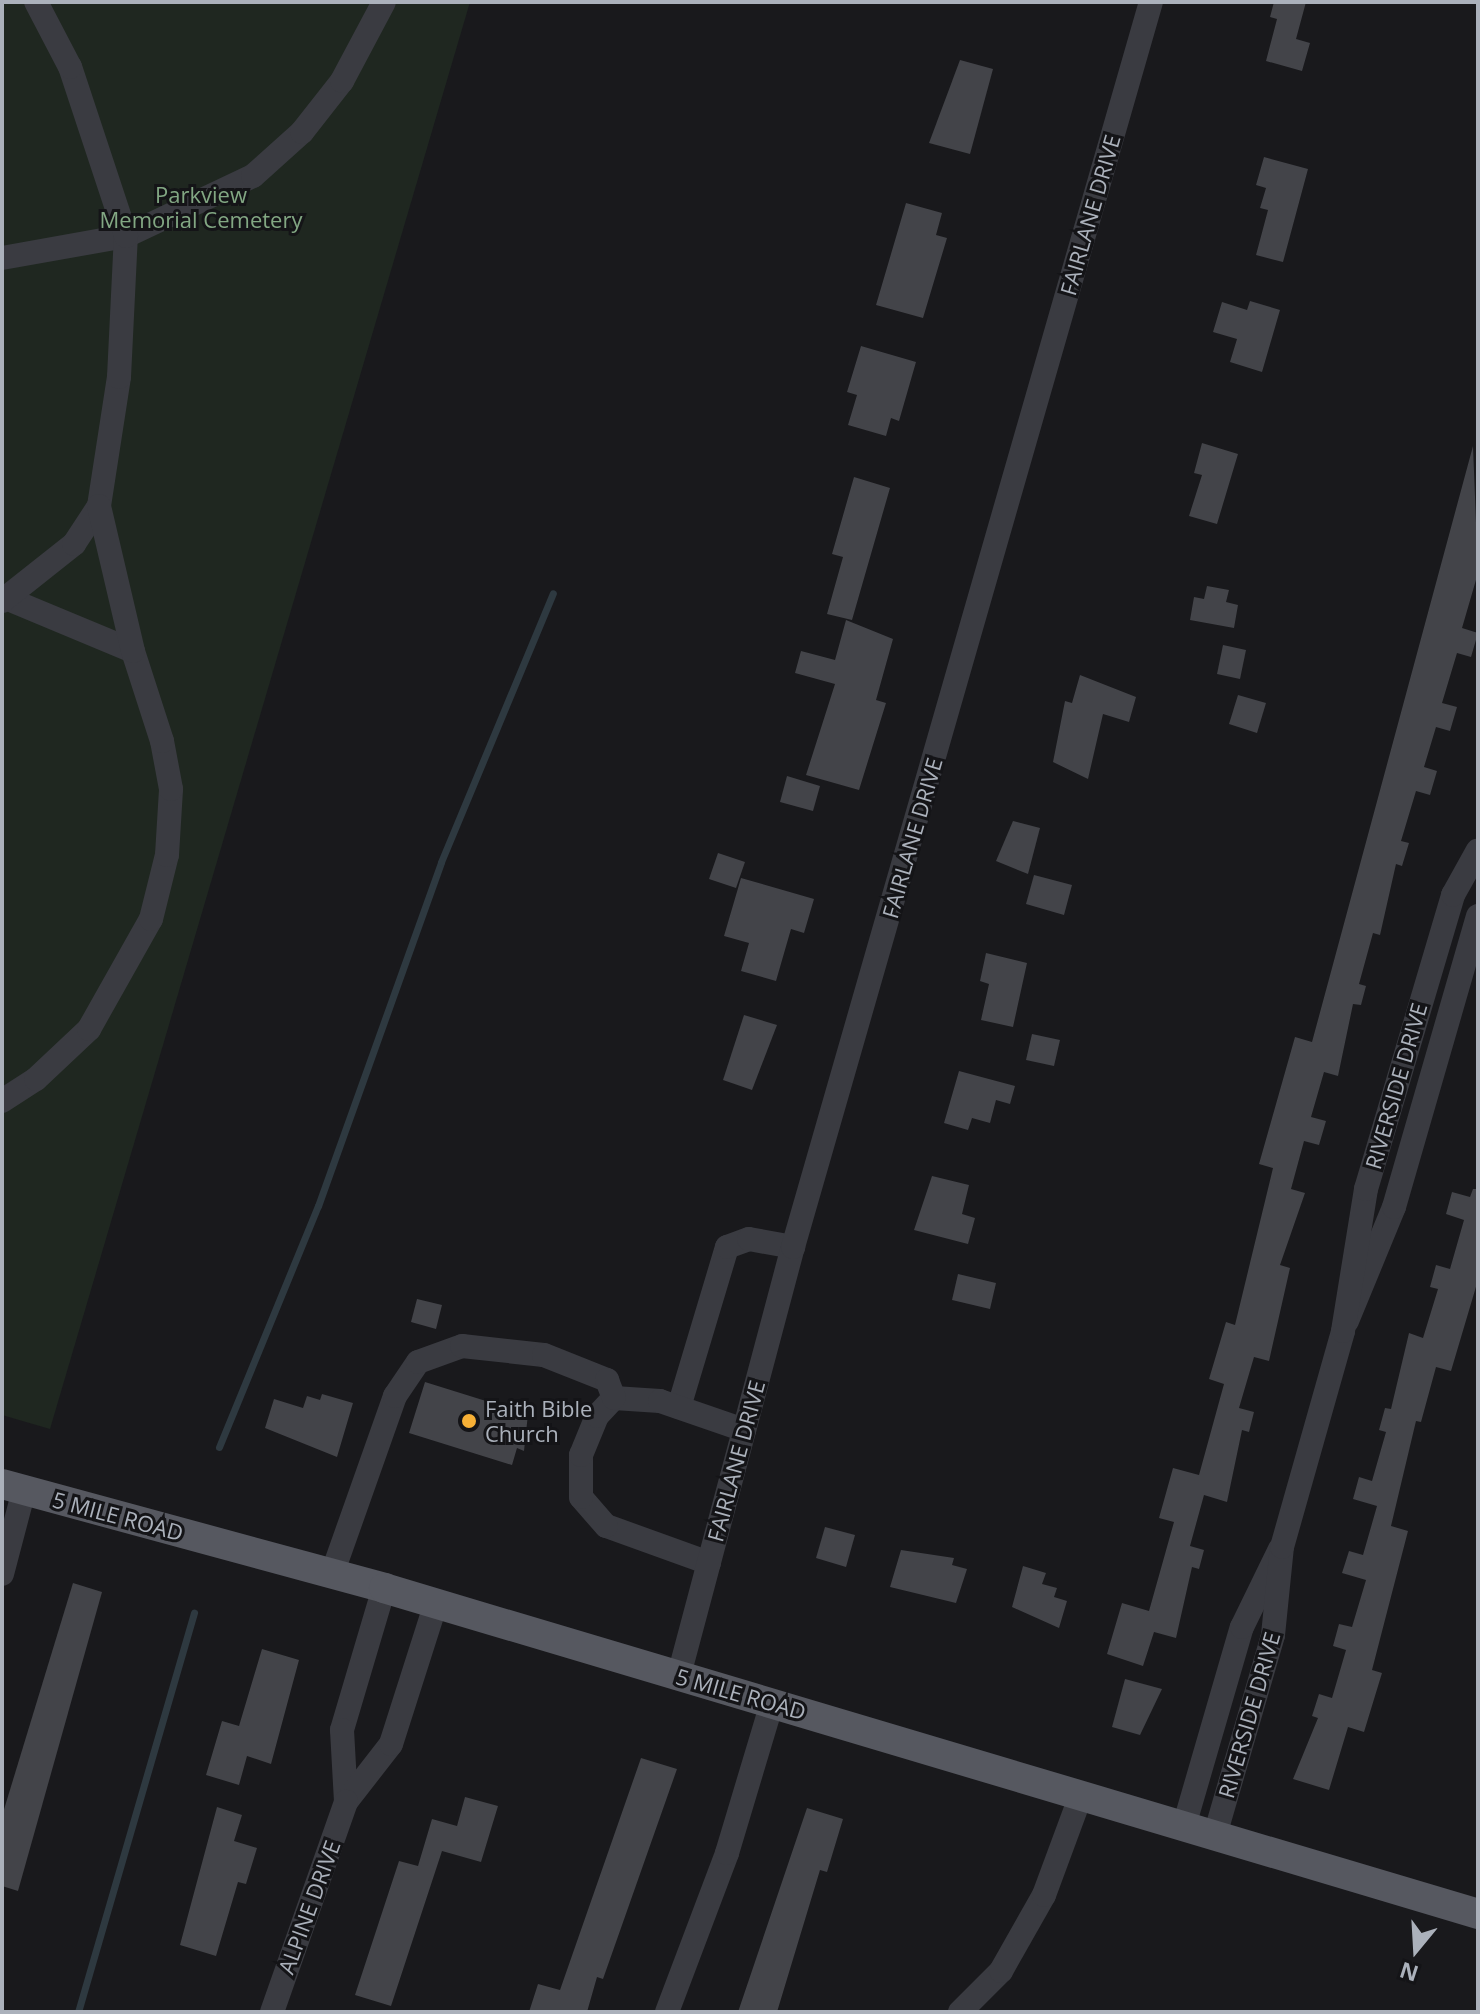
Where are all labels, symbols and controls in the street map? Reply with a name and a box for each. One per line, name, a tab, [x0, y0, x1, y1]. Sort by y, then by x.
street label: FAIRLANE DRIVE	[1054, 132, 1126, 298]
park label: Parkview Memorial Cemetery	[100, 181, 302, 232]
street label: FAIRLANE DRIVE	[876, 755, 948, 921]
street label: RIVERSIDE DRIVE	[1360, 1000, 1432, 1172]
street label: FAIRLANE DRIVE	[702, 1377, 770, 1545]
place label: Faith Bible Church	[485, 1395, 592, 1446]
marker: Faith Bible Church	[460, 1412, 478, 1430]
street label: 5 MILE ROAD	[50, 1486, 186, 1546]
street label: RIVERSIDE DRIVE	[1213, 1629, 1285, 1801]
street label: 5 MILE ROAD	[673, 1663, 809, 1725]
street label: ALPINE DRIVE	[273, 1837, 345, 1977]
north arrow	[1376, 1910, 1456, 1990]
text: N	[1395, 1956, 1422, 1990]

